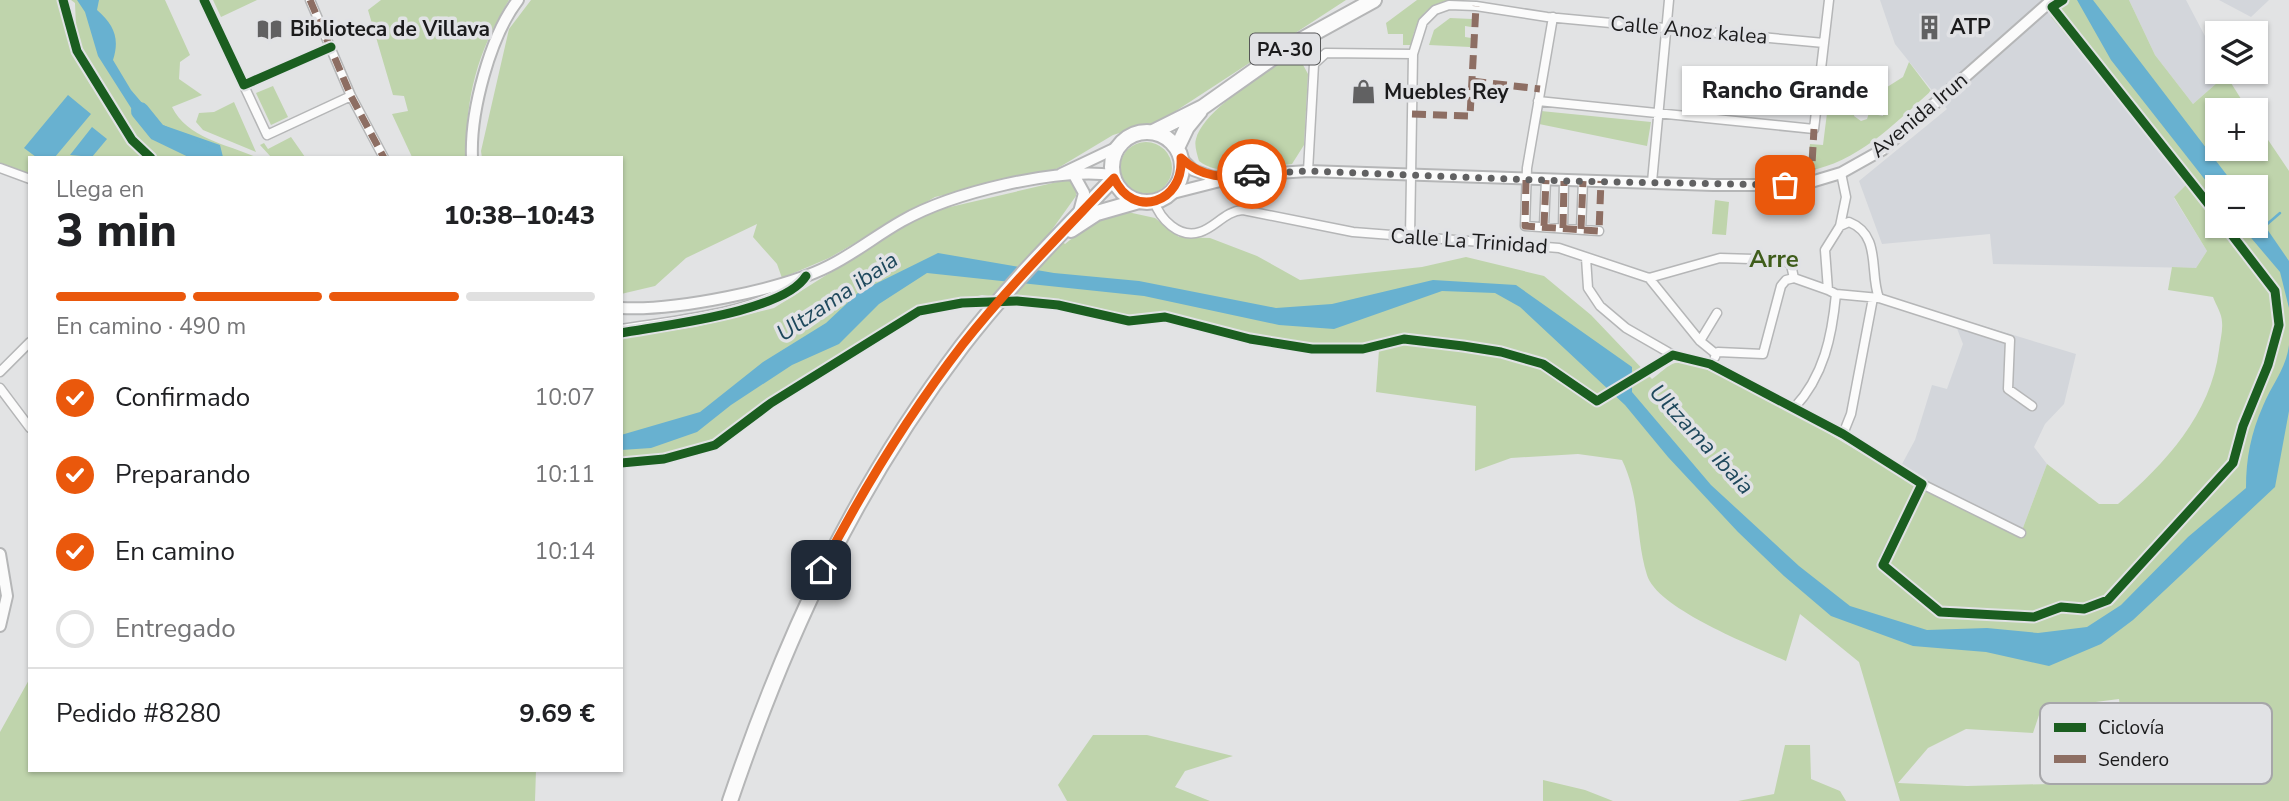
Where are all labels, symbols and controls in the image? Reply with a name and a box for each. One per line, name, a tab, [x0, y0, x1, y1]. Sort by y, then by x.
street label: Calle Anoz kalea	[1609, 9, 1769, 51]
building icon: ATP	[1916, 13, 1944, 41]
place label: ATP	[1950, 13, 1991, 41]
library icon: Biblioteca de Villava	[256, 15, 284, 43]
place label: Biblioteca de Villava	[290, 15, 490, 43]
map controls	[2205, 21, 2268, 238]
button: layers	[2205, 21, 2268, 84]
road number: PA-30	[1250, 34, 1320, 64]
callout: Rancho Grande	[1682, 66, 1888, 115]
street label: Avenida Irun	[1865, 66, 1973, 164]
text: Rancho Grande	[1702, 75, 1868, 106]
shop icon: Muebles Rey	[1350, 78, 1378, 106]
place label: Muebles Rey	[1384, 78, 1510, 106]
button: +	[2205, 98, 2268, 161]
courier	[1217, 139, 1287, 209]
icon: car	[1233, 155, 1271, 193]
pin	[1755, 155, 1815, 215]
icon: bag	[1766, 166, 1804, 204]
text: Llega en	[56, 174, 144, 205]
button: −	[2205, 175, 2268, 238]
text: 10:38–10:43	[444, 198, 595, 233]
text: 3 min	[56, 199, 177, 262]
street label: Calle La Trinidad	[1389, 222, 1549, 260]
district label: Arre	[1749, 243, 1799, 275]
water label: Ultzama ibaia	[770, 244, 904, 349]
text: En camino · 490 m	[56, 311, 246, 342]
water label: Ultzama ibaia	[1642, 377, 1761, 501]
icon: check	[56, 379, 94, 417]
text: Confirmado	[115, 380, 250, 415]
text: 10:07	[535, 382, 595, 413]
icon: check	[56, 456, 94, 494]
text: Preparando	[115, 457, 250, 492]
text: 10:11	[535, 459, 595, 490]
icon: check	[56, 533, 94, 571]
text: En camino	[115, 534, 235, 569]
text: 10:14	[535, 536, 595, 567]
pin	[791, 540, 851, 600]
icon: home	[802, 551, 840, 589]
text: Entregado	[115, 611, 236, 646]
text: Pedido #8280	[56, 696, 221, 731]
text: 9.69 €	[519, 696, 595, 731]
legend	[2040, 703, 2272, 784]
text: Ciclovía	[2098, 715, 2164, 741]
text: Sendero	[2098, 747, 2169, 773]

